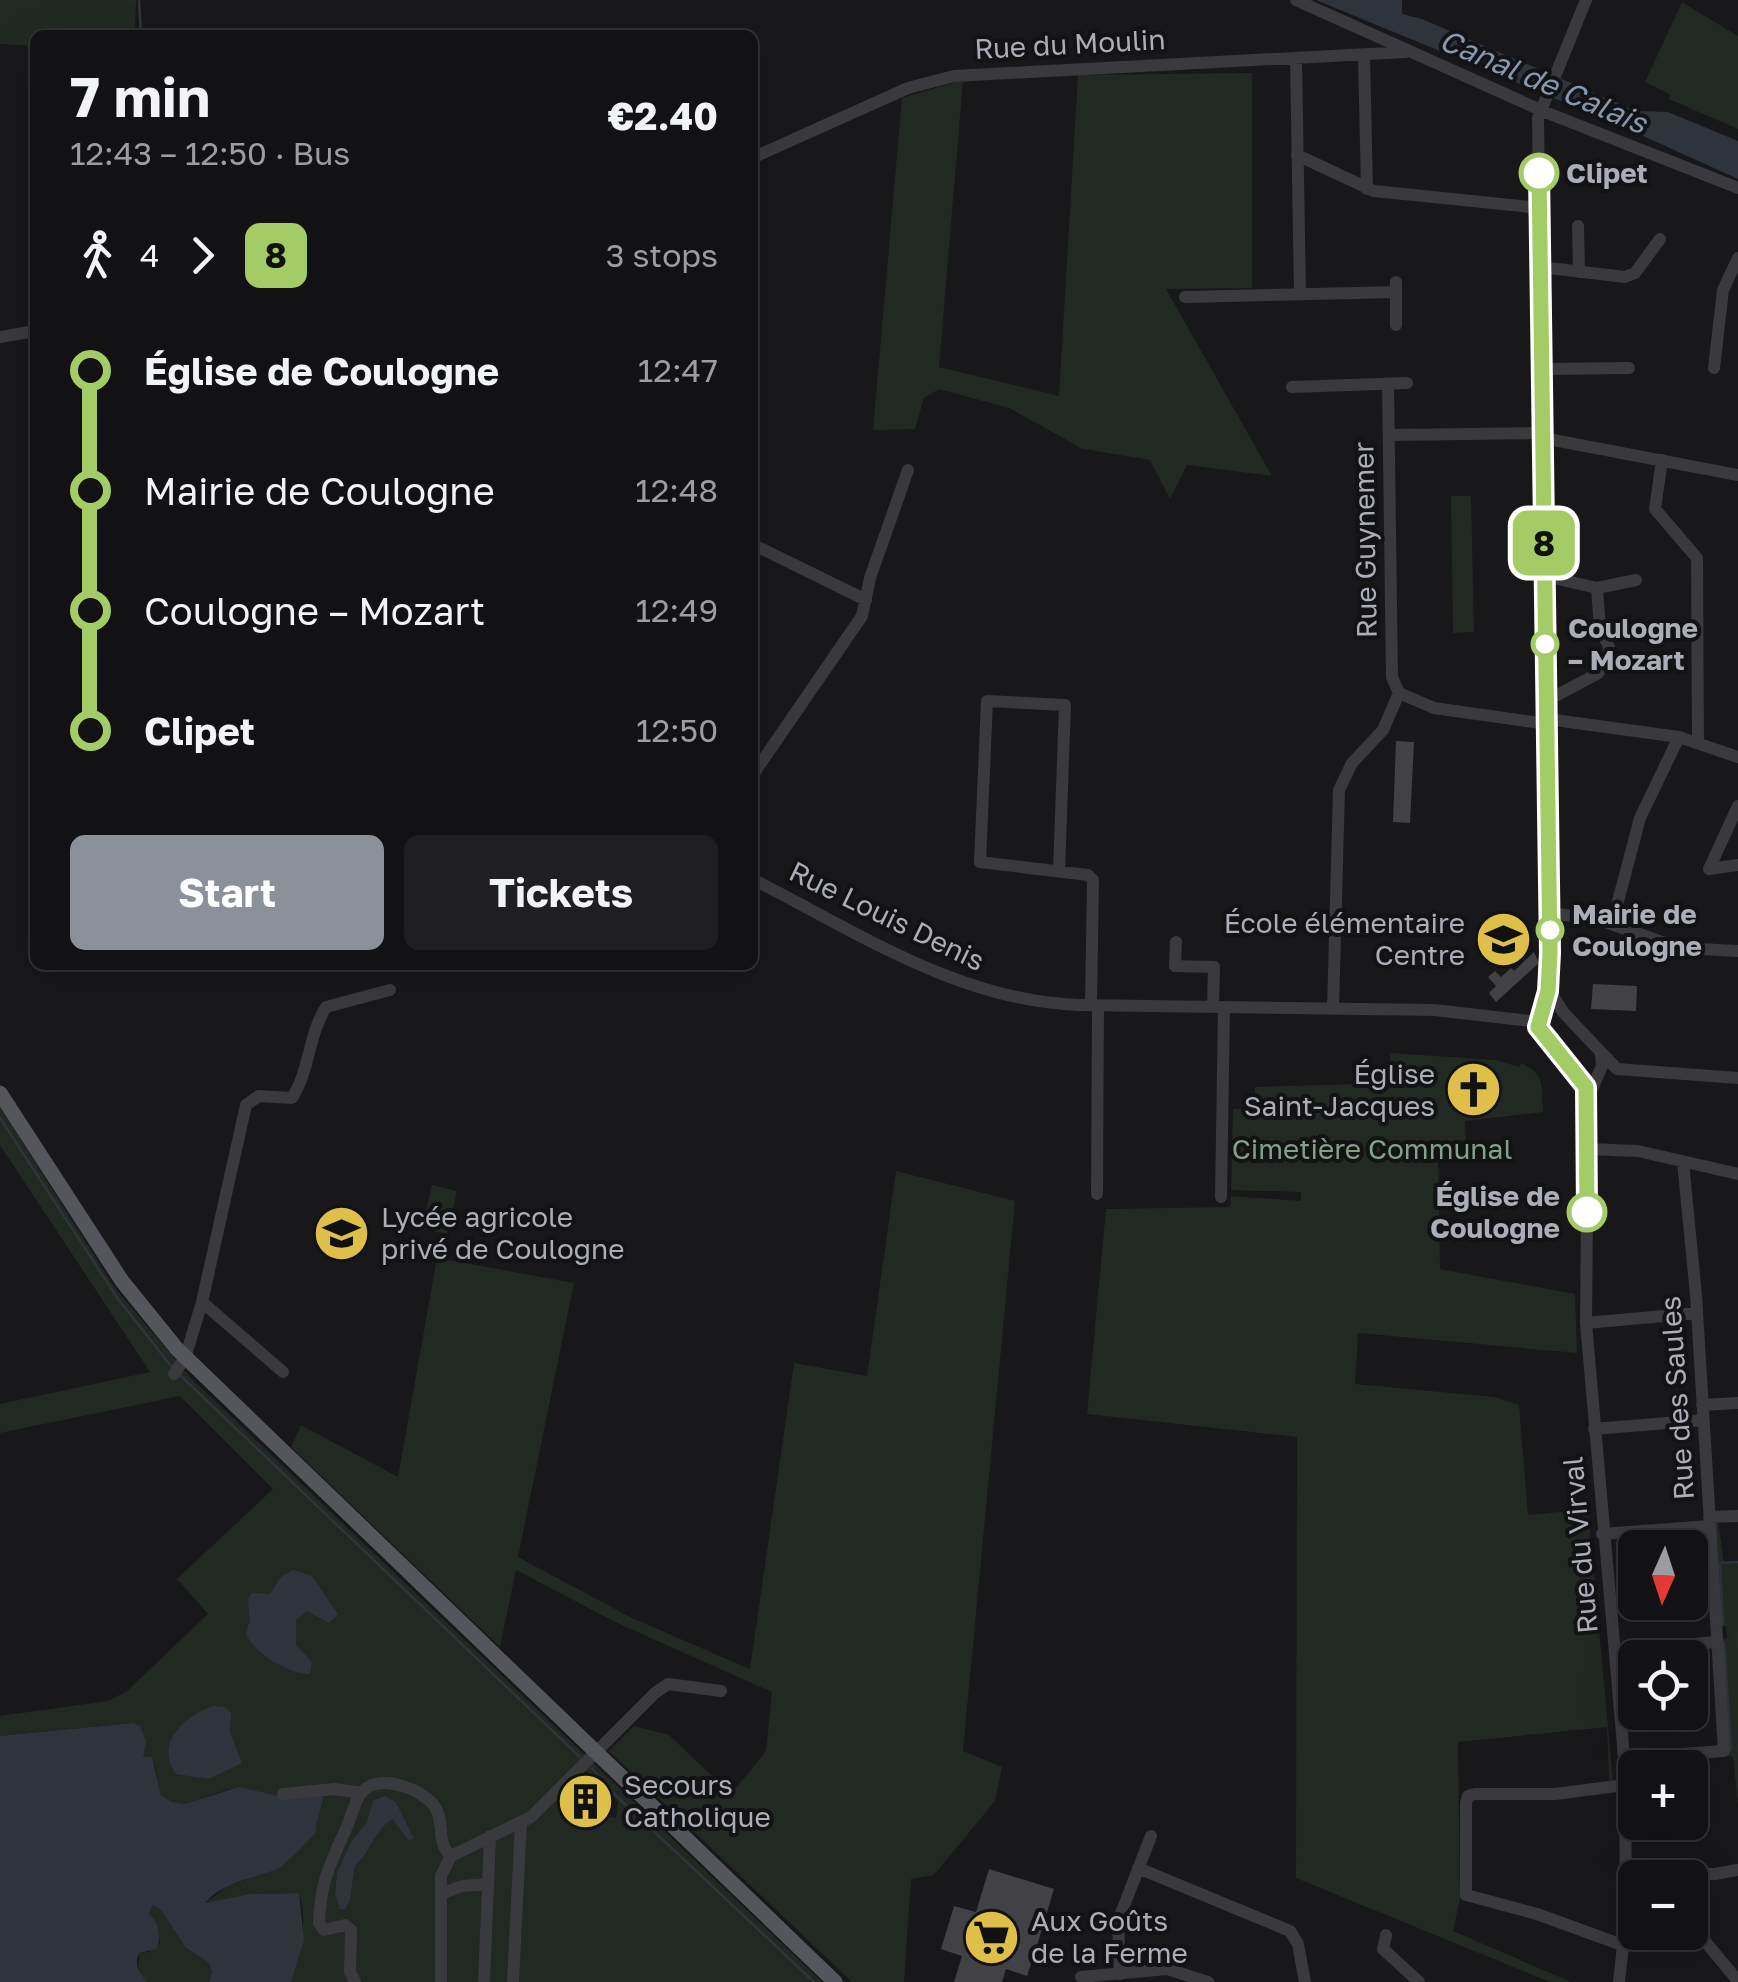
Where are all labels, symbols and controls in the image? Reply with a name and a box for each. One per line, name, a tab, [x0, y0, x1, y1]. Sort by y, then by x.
water label: Canal de Calais	[1435, 21, 1653, 141]
street label: Rue du Moulin	[974, 22, 1166, 65]
text: 7 min	[70, 63, 210, 129]
text: €2.40	[607, 93, 718, 138]
text: 12:43 – 12:50 · Bus	[70, 134, 350, 172]
marker: Clipet	[1520, 154, 1558, 192]
place label: Clipet	[1566, 156, 1648, 189]
icon: walk	[70, 228, 125, 283]
icon: forward	[175, 228, 230, 283]
text: 8	[265, 234, 287, 276]
text: 4	[140, 236, 160, 274]
text: 3 stops	[606, 236, 718, 274]
text: Église de Coulogne	[144, 348, 499, 393]
text: 12:47	[638, 351, 718, 389]
street label: Rue Guynemer	[1346, 441, 1383, 638]
text: Mairie de Coulogne	[144, 468, 495, 513]
text: 12:48	[635, 471, 718, 509]
line badge: 8	[1512, 510, 1576, 576]
text: 8	[1533, 522, 1555, 564]
text: Coulogne – Mozart	[144, 588, 485, 633]
text: 12:49	[635, 591, 718, 629]
place label: Coulogne – Mozart	[1568, 611, 1698, 676]
marker: Coulogne – Mozart	[1532, 631, 1558, 657]
text: Clipet	[144, 708, 255, 753]
text: 12:50	[636, 711, 718, 749]
button: Start	[70, 835, 384, 950]
button: Tickets	[404, 835, 718, 950]
street label: Rue Louis Denis	[784, 854, 990, 977]
place label: Mairie de Coulogne	[1572, 897, 1702, 962]
place label: École élémentaire Centre	[1224, 906, 1465, 971]
school or university icon: École élémentaire Centre	[1474, 909, 1534, 969]
marker: Mairie de Coulogne	[1537, 917, 1563, 943]
place label: Église Saint-Jacques	[1244, 1057, 1435, 1122]
church icon: Église Saint-Jacques	[1444, 1060, 1504, 1120]
park label: Cimetière Communal	[1232, 1132, 1512, 1165]
place label: Église de Coulogne	[1430, 1179, 1560, 1244]
marker: Église de Coulogne	[1568, 1193, 1606, 1231]
place label: Lycée agricole privé de Coulogne	[381, 1200, 624, 1265]
school or university icon: Lycée agricole privé de Coulogne	[312, 1203, 372, 1263]
street label: Rue des Saules	[1653, 1295, 1700, 1501]
street label: Rue du Virval	[1555, 1455, 1604, 1635]
north arrow	[1618, 1530, 1708, 1620]
map controls	[1618, 1530, 1708, 1950]
button: locate	[1618, 1640, 1708, 1730]
button: +	[1618, 1750, 1708, 1840]
place label: Secours Catholique	[624, 1768, 771, 1833]
building icon: Secours Catholique	[555, 1771, 615, 1831]
button: −	[1618, 1860, 1708, 1950]
place label: Aux Goûts de la Ferme	[1031, 1904, 1188, 1969]
supermarket icon: Aux Goûts de la Ferme	[962, 1907, 1022, 1967]

